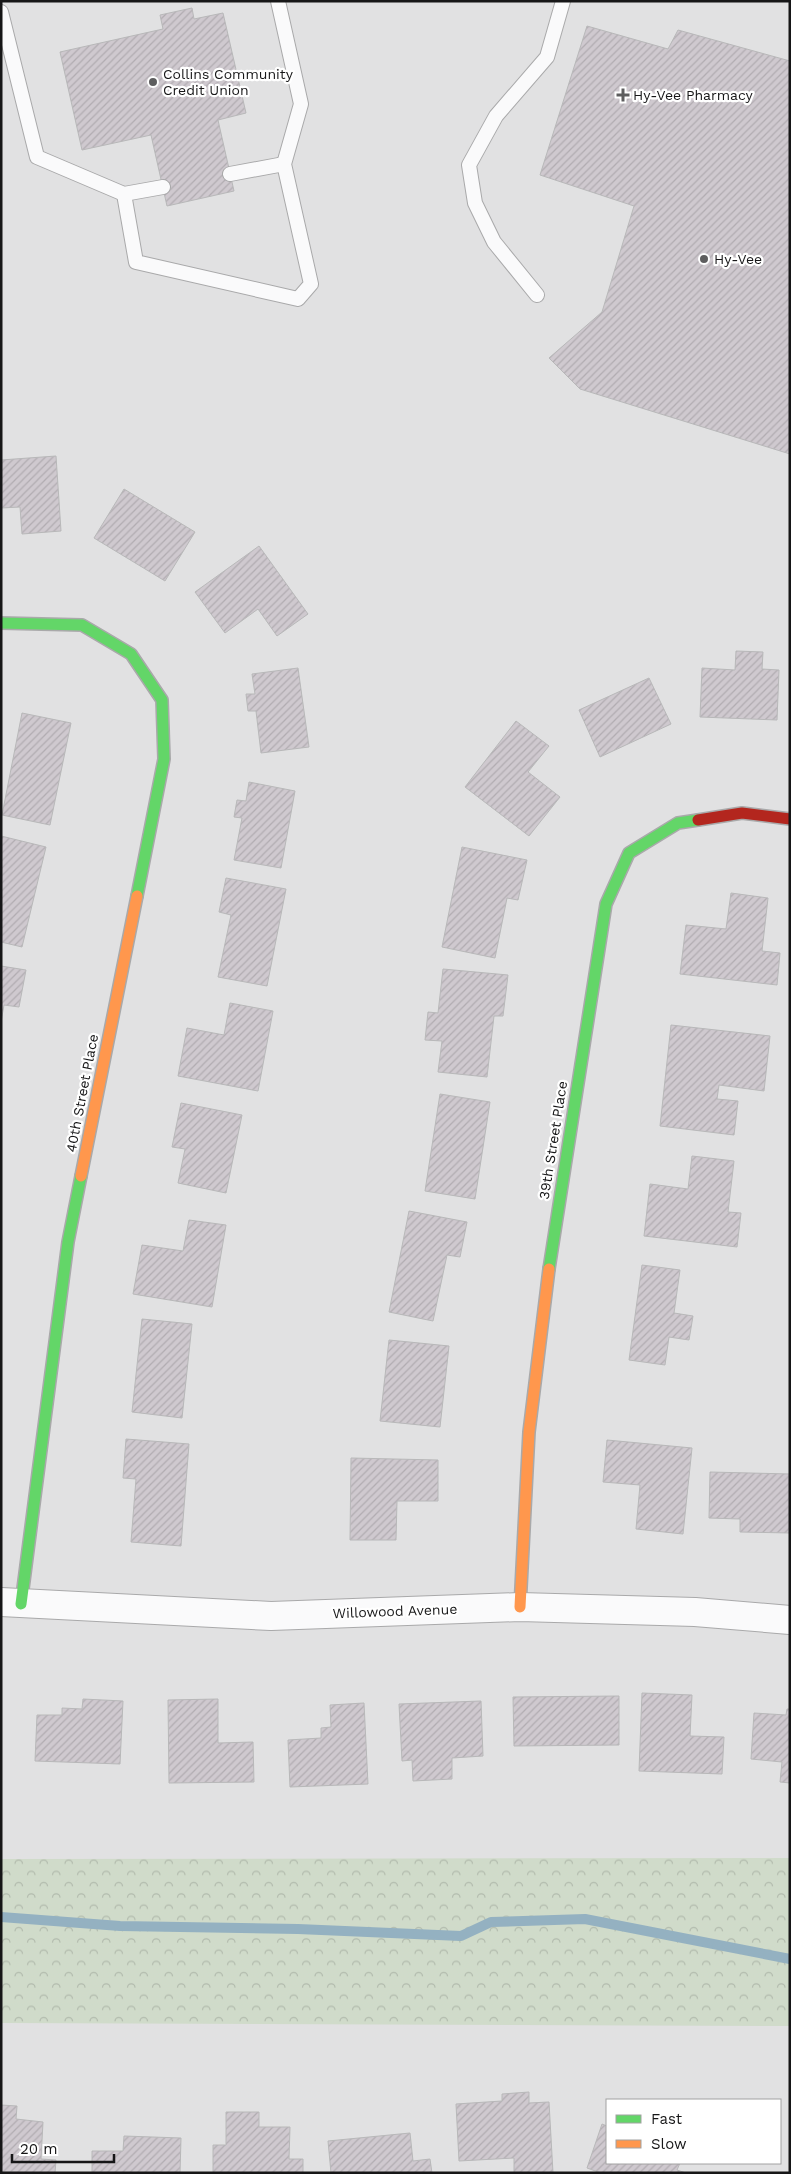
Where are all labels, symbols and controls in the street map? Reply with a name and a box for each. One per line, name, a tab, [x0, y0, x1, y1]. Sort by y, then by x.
place label: Collins Community Credit Union	[163, 66, 294, 98]
marker: Collins Community Credit Union	[147, 76, 159, 88]
place label: Hy-Vee Pharmacy	[633, 87, 754, 103]
marker: Hy-Vee Pharmacy	[617, 89, 629, 101]
place label: Hy-Vee	[714, 251, 762, 267]
marker: Hy-Vee	[698, 253, 710, 265]
street label: 40th Street Place	[63, 1032, 101, 1154]
street label: 39th Street Place	[536, 1080, 570, 1200]
street label: Willowood Avenue	[332, 1601, 458, 1621]
legend	[606, 2099, 781, 2164]
text: Fast	[651, 2110, 683, 2128]
scale bar	[12, 2132, 115, 2164]
text: Slow	[651, 2135, 687, 2153]
text: 20 m	[20, 2140, 58, 2158]

